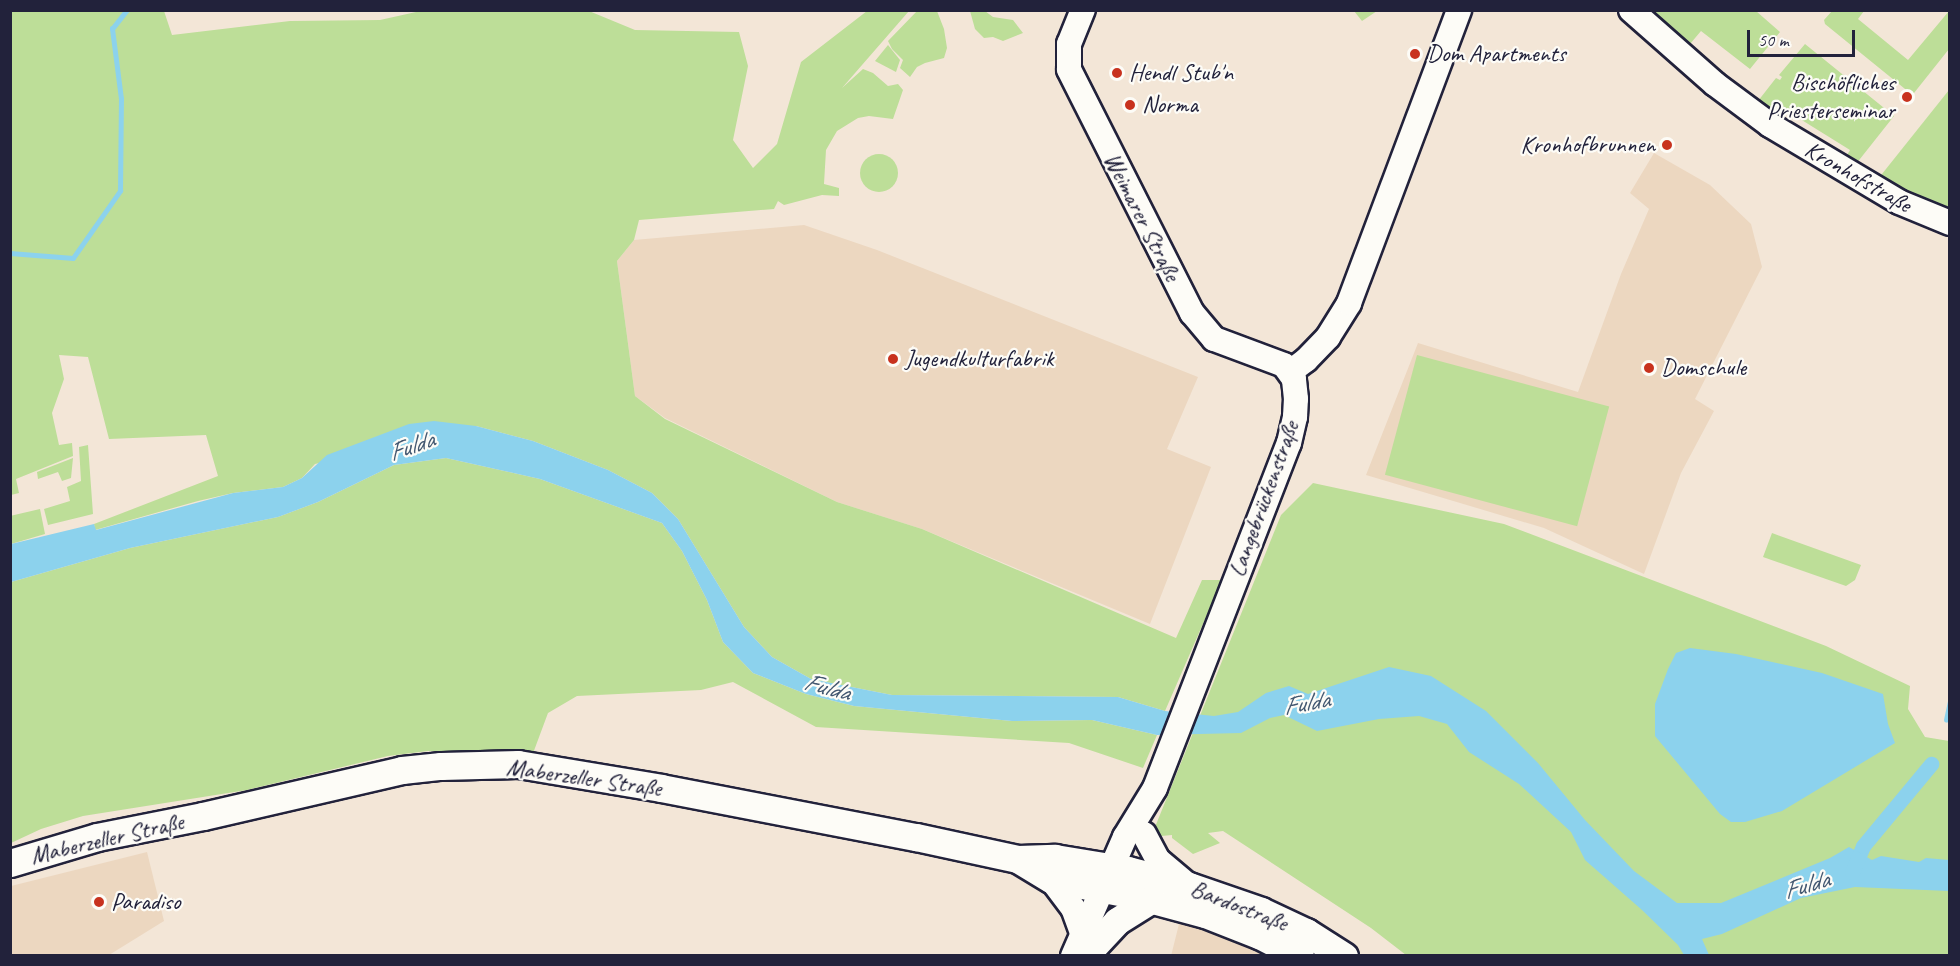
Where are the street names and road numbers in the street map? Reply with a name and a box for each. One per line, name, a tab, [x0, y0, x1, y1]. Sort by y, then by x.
street label: Kronhofstraße	[1800, 135, 1916, 219]
street label: Weimarer Straße	[1097, 148, 1187, 286]
street label: Langebrückenstraße	[1223, 417, 1305, 581]
street label: Maberzeller Straße	[504, 753, 664, 803]
street label: Maberzeller Straße	[27, 807, 187, 871]
street label: Bardostraße	[1186, 874, 1292, 938]

